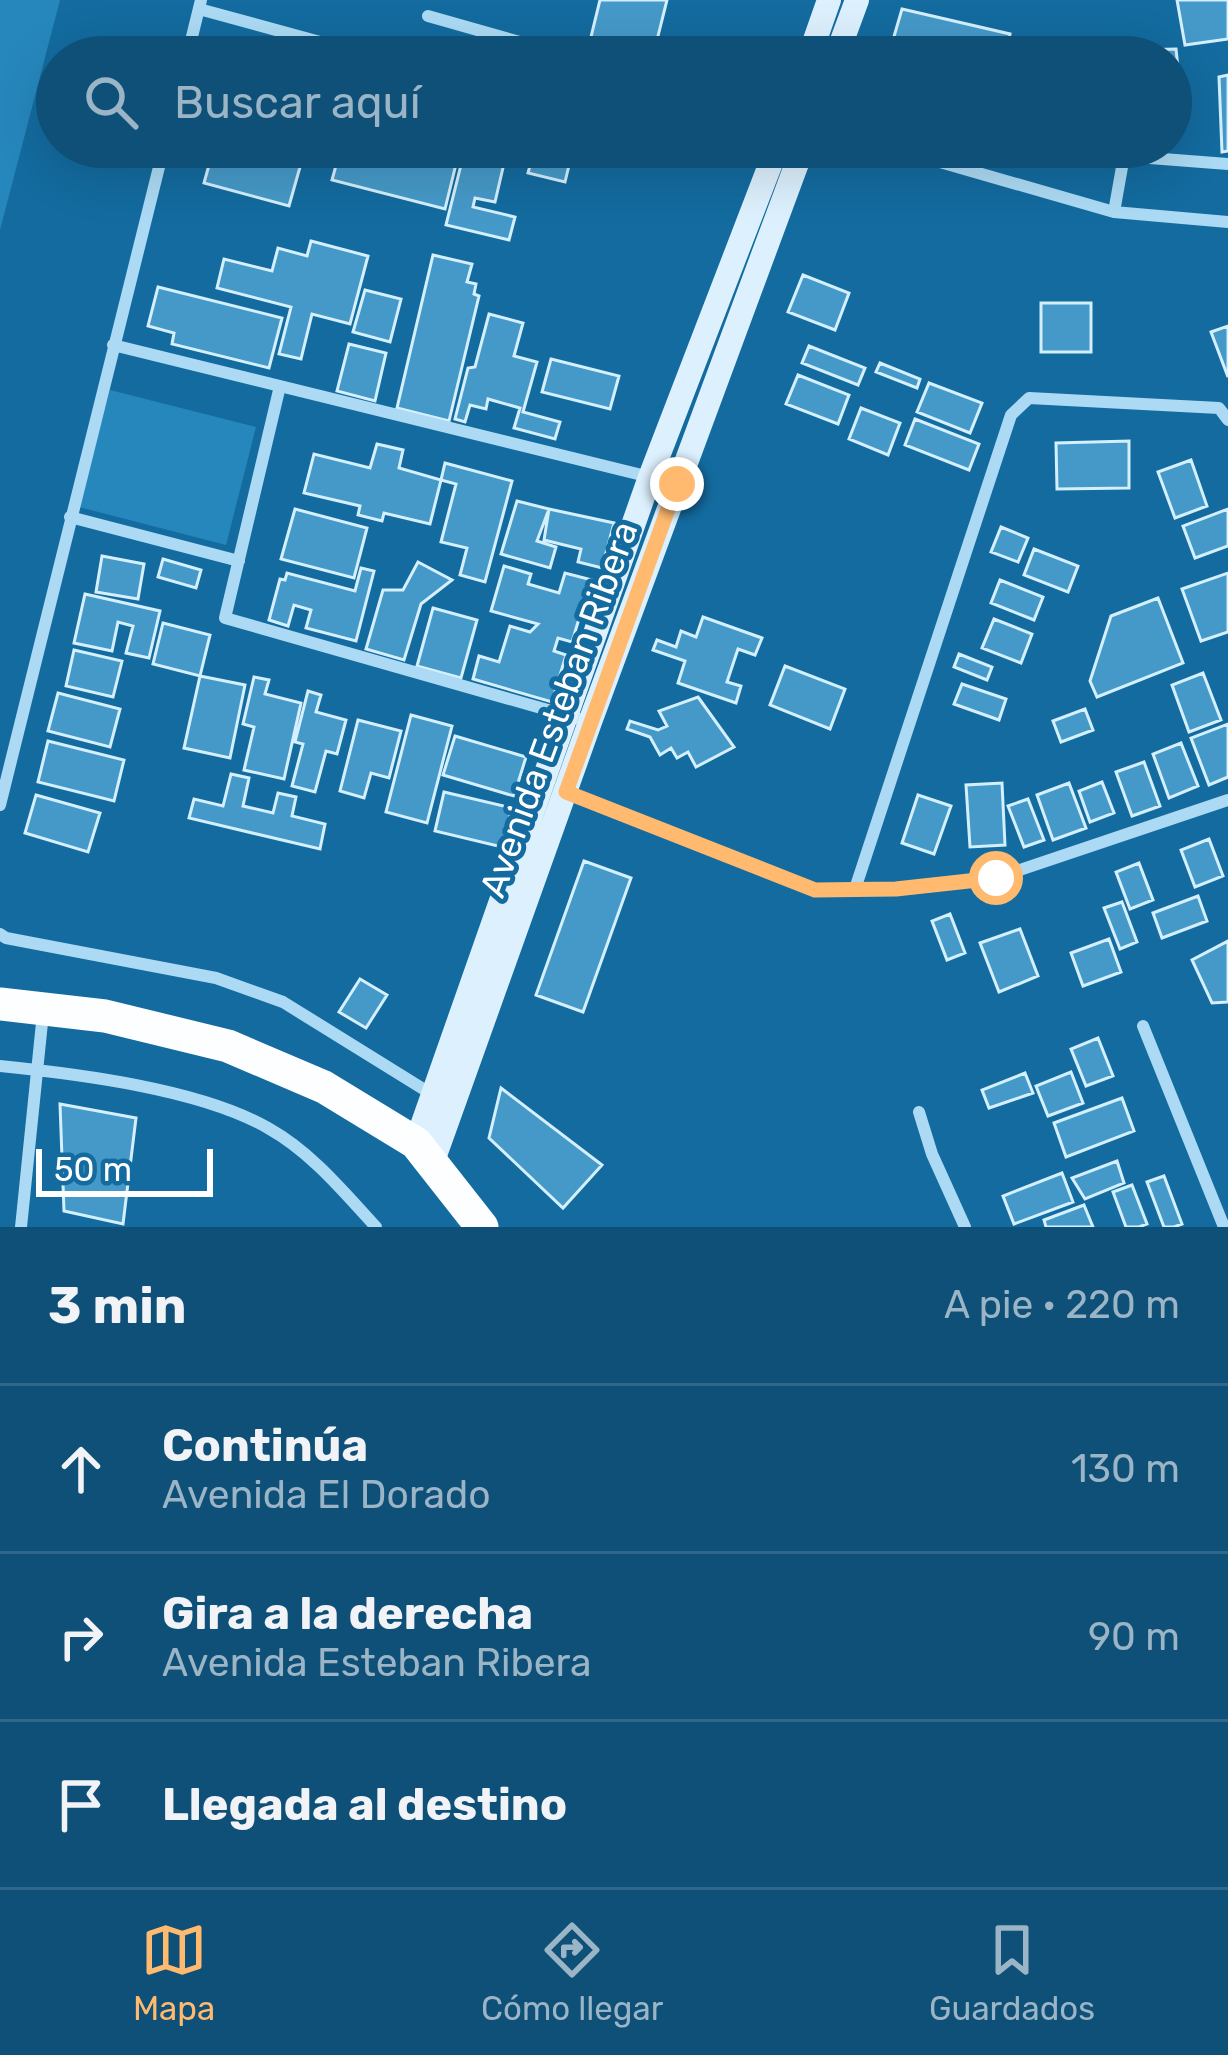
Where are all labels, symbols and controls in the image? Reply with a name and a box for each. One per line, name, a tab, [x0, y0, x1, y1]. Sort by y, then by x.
search box	[36, 36, 1192, 168]
icon: search	[78, 69, 144, 135]
text: Buscar aquí	[174, 76, 421, 129]
route end	[650, 457, 704, 511]
street label: Avenida Esteban Ribera	[470, 516, 646, 903]
route start	[969, 851, 1023, 905]
scale bar	[36, 1143, 213, 1196]
text: 50 m	[54, 1150, 132, 1189]
text: 3 min	[48, 1275, 187, 1336]
text: A pie · 220 m	[944, 1282, 1180, 1328]
text: Continúa	[162, 1419, 368, 1472]
icon: ahead	[48, 1436, 114, 1502]
text: 130 m	[1071, 1446, 1180, 1492]
text: Avenida El Dorado	[162, 1472, 491, 1518]
text: Gira a la derecha	[162, 1587, 533, 1640]
icon: right	[48, 1604, 114, 1670]
text: 90 m	[1088, 1614, 1180, 1660]
text: Avenida Esteban Ribera	[162, 1640, 592, 1686]
icon: arrive	[48, 1772, 114, 1838]
text: Llegada al destino	[162, 1778, 567, 1831]
tab: Mapa	[133, 1917, 215, 2028]
tab: Cómo llegar	[481, 1917, 663, 2028]
tab: Guardados	[929, 1917, 1095, 2028]

